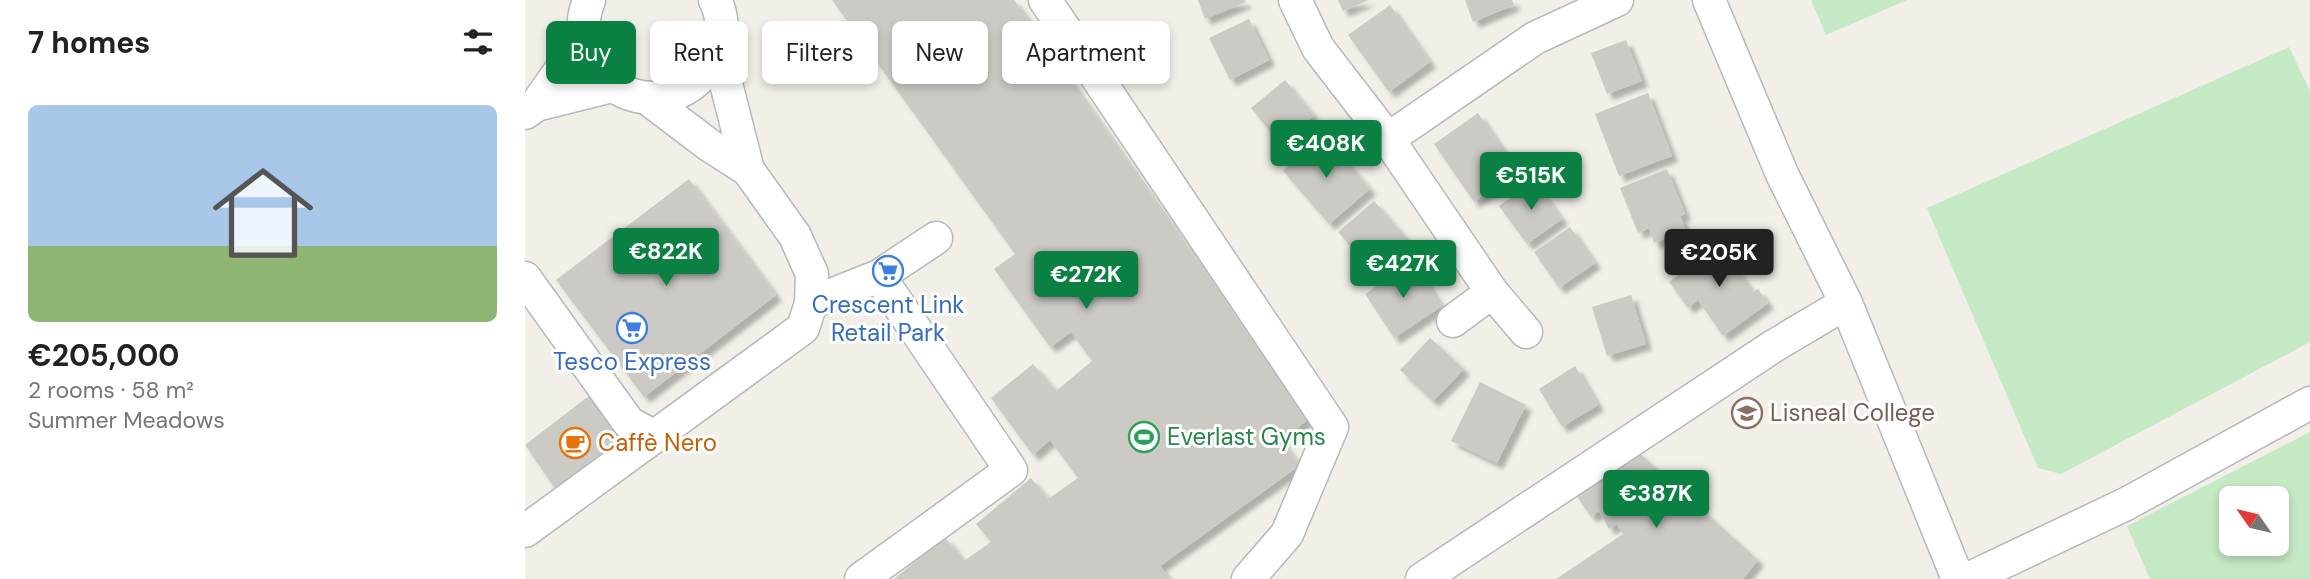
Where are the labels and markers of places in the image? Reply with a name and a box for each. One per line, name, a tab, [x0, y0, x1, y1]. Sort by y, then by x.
pin: €408K	[1277, 120, 1375, 180]
pin: €515K	[1482, 152, 1580, 212]
pin: €822K	[617, 229, 715, 288]
pin: €205K	[1670, 230, 1768, 289]
pin: €427K	[1354, 240, 1452, 300]
pin: €272K	[1037, 252, 1135, 311]
supermarket icon: Crescent Link Retail Park	[871, 254, 905, 288]
place label: Crescent Link Retail Park	[812, 289, 964, 348]
supermarket icon: Tesco Express	[615, 311, 649, 345]
place label: Tesco Express	[553, 346, 711, 377]
school or university icon: Lisneal College	[1730, 396, 1764, 430]
place label: Lisneal College	[1770, 397, 1935, 428]
sports icon: Everlast Gyms	[1127, 420, 1161, 454]
place label: Everlast Gyms	[1167, 421, 1326, 452]
cafe icon: Caffè Nero	[558, 426, 592, 460]
place label: Caffè Nero	[598, 427, 717, 458]
pin: €387K	[1607, 470, 1705, 530]

